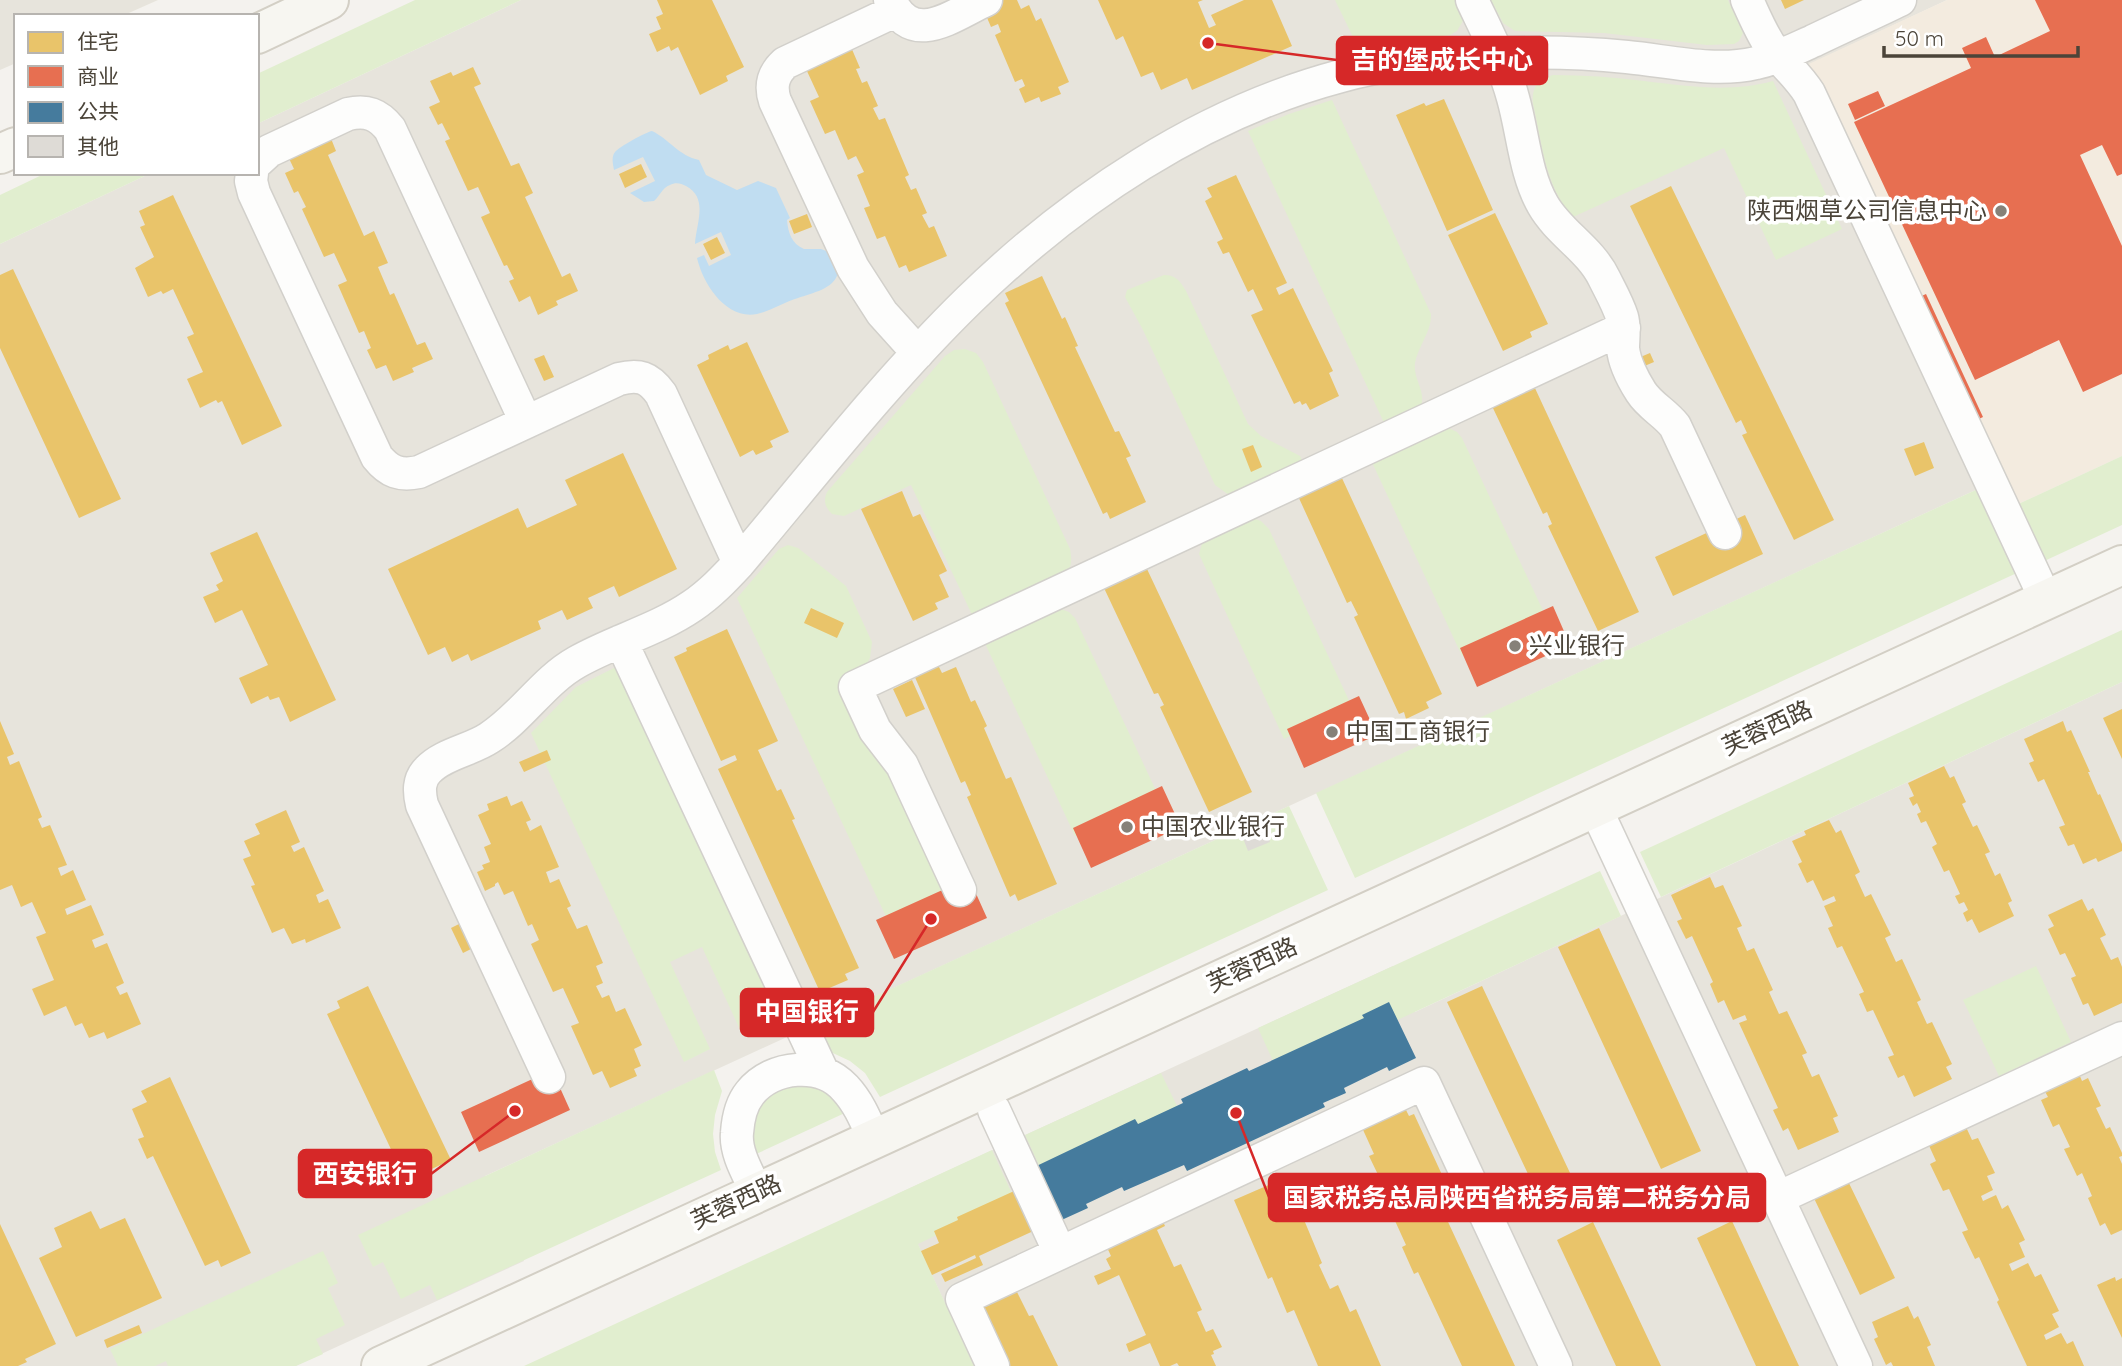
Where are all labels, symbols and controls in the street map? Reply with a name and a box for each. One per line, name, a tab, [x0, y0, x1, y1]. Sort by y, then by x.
legend	[14, 14, 259, 175]
scale bar	[1884, 14, 2078, 58]
text: 50 m	[1895, 25, 1944, 51]
text: 住宅	[77, 28, 119, 54]
callout: 吉的堡成长中心	[1337, 37, 1547, 84]
text: 吉的堡成长中心	[1351, 43, 1533, 76]
text: 商业	[77, 63, 119, 89]
text: 公共	[77, 98, 119, 124]
text: 其他	[77, 133, 119, 159]
place label: 陕西烟草公司信息中心	[1747, 195, 1987, 225]
marker: 陕西烟草公司信息中心	[1993, 203, 2009, 219]
place label: 兴业银行	[1529, 630, 1625, 660]
marker: 兴业银行	[1507, 638, 1523, 654]
street label: 芙蓉西路	[1717, 693, 1816, 761]
place label: 中国工商银行	[1346, 716, 1490, 746]
marker: 中国工商银行	[1324, 724, 1340, 740]
place label: 中国农业银行	[1141, 811, 1285, 841]
marker: 中国农业银行	[1119, 819, 1135, 835]
street label: 芙蓉西路	[1202, 930, 1301, 998]
callout: 中国银行	[741, 989, 873, 1036]
text: 中国银行	[755, 995, 859, 1028]
callout: 西安银行	[299, 1150, 431, 1197]
text: 西安银行	[313, 1157, 417, 1190]
street label: 芙蓉西路	[686, 1167, 785, 1235]
callout: 国家税务总局陕西省税务局第二税务分局	[1269, 1174, 1765, 1221]
text: 国家税务总局陕西省税务局第二税务分局	[1283, 1181, 1751, 1214]

